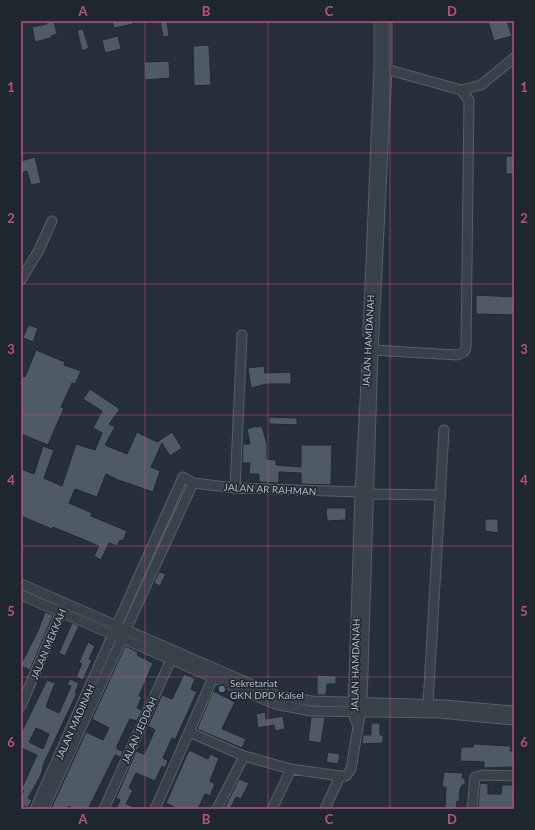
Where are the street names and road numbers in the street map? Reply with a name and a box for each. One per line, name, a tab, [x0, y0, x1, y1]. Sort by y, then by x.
street label: JALAN HAMDANAH	[360, 294, 376, 388]
street label: JALAN AR RAHMAN	[223, 481, 317, 497]
street label: JALAN MEKKAH	[28, 607, 68, 681]
street label: JALAN HAMDANAH	[348, 618, 362, 712]
street label: JALAN MADINAH	[53, 682, 97, 762]
street label: JALAN JEDDAH	[119, 695, 159, 765]

